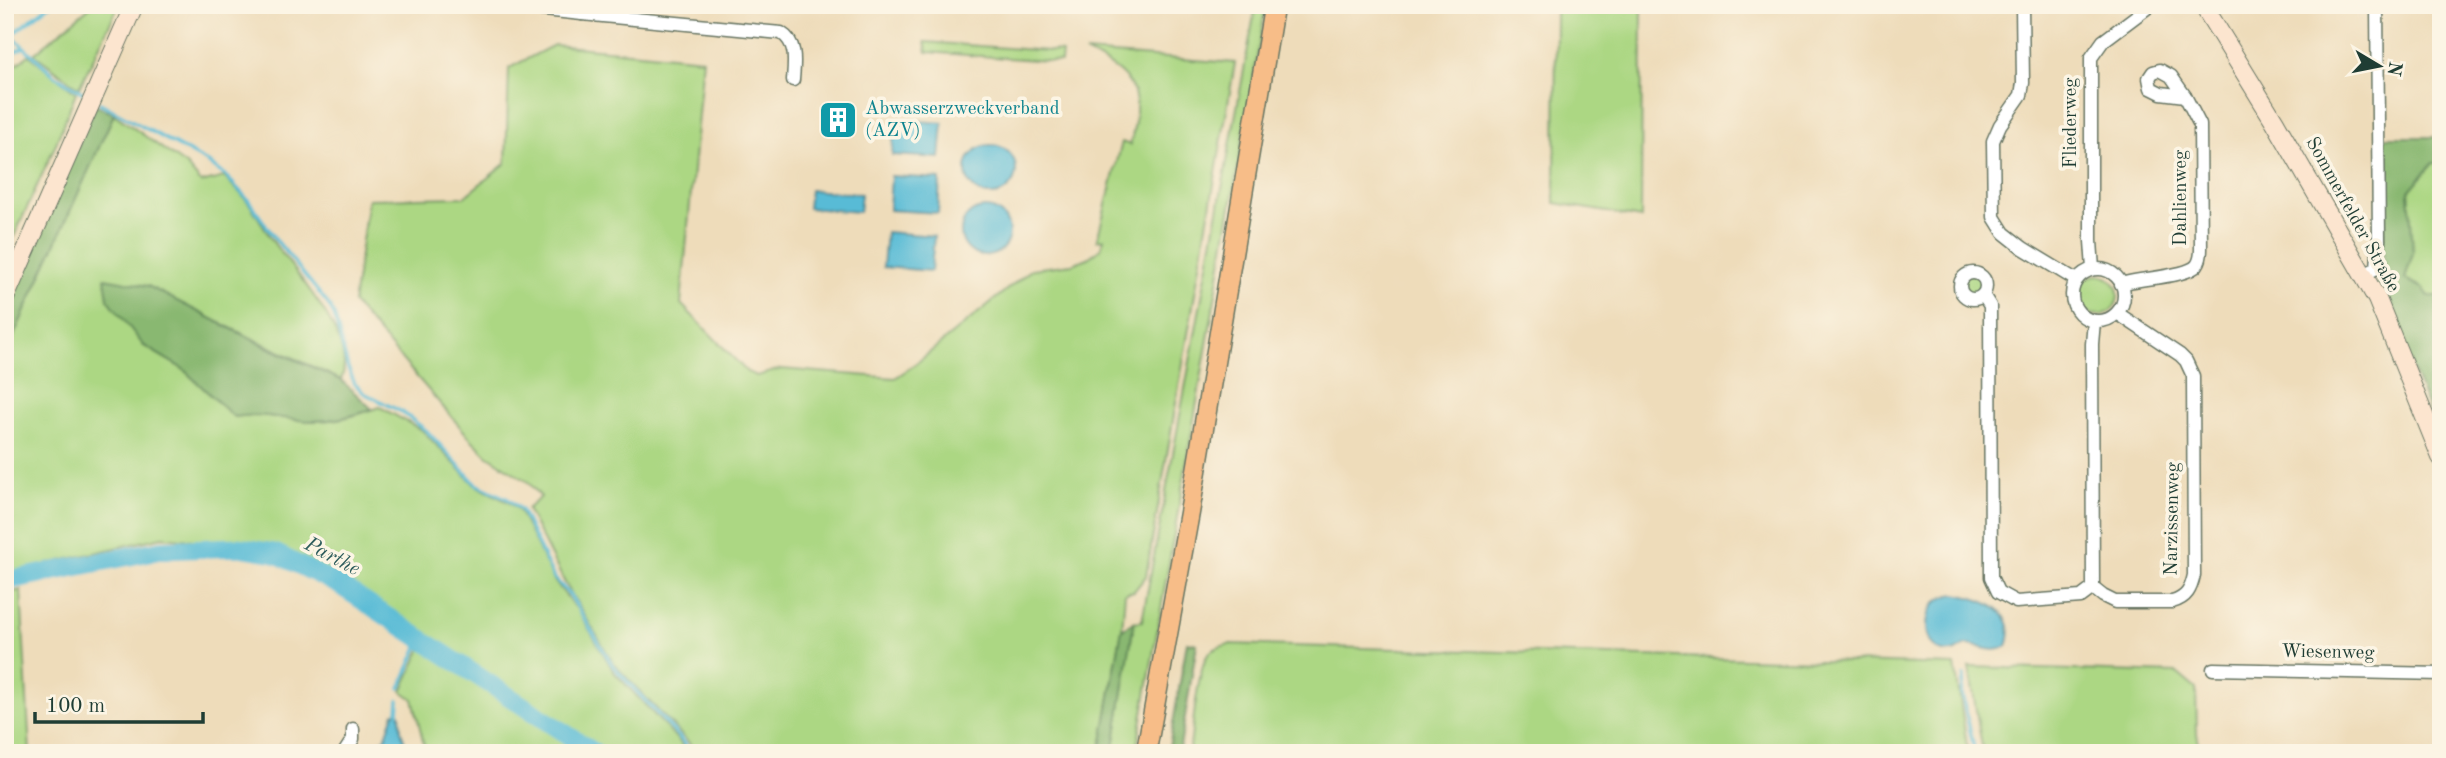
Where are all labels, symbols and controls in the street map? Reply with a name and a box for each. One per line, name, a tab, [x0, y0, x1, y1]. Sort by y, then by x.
north arrow	[2344, 32, 2414, 102]
text: N	[2383, 60, 2404, 78]
street label: Fliederweg	[2062, 77, 2081, 169]
building icon: Abwasserzweckverband (AZV)	[817, 99, 859, 141]
place label: Abwasserzweckverband (AZV)	[865, 100, 1060, 141]
street label: Sommerfelder Straße	[2301, 134, 2403, 296]
street label: Dahlienweg	[2172, 149, 2191, 246]
street label: Narzissenweg	[2163, 461, 2184, 576]
water label: Parthe	[300, 533, 363, 580]
street label: Wiesenweg	[2281, 643, 2376, 663]
scale bar	[35, 681, 203, 725]
text: 100 m	[46, 696, 105, 717]

